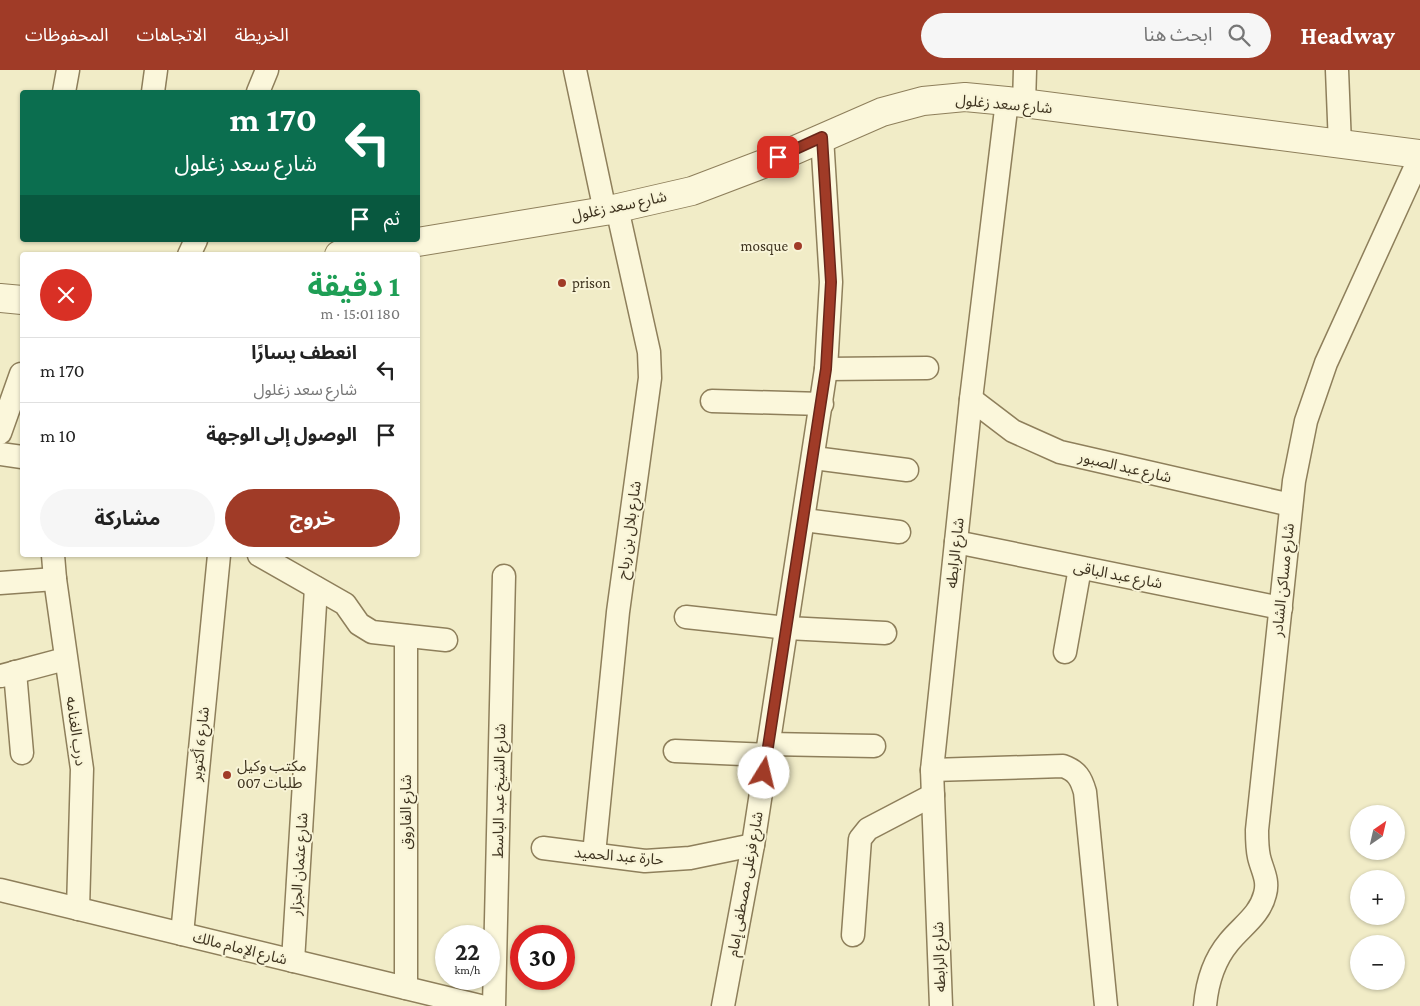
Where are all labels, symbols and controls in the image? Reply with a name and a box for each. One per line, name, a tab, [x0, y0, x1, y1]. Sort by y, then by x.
search box	[921, 13, 1271, 58]
icon: search	[1225, 21, 1253, 49]
text: Headway	[1301, 22, 1395, 49]
text: ابحث هنا	[1143, 24, 1213, 45]
text: المحفوظات	[25, 25, 109, 45]
text: الاتجاهات	[137, 25, 207, 45]
text: الخريطة	[235, 25, 289, 45]
street label: شارع سعد زغلول	[955, 92, 1053, 120]
text: 170 m	[230, 100, 317, 139]
icon: left	[335, 110, 400, 175]
pin	[757, 136, 799, 178]
icon: arrive	[764, 143, 792, 171]
text: شارع سعد زغلول	[175, 151, 317, 176]
street label: شارع سعد زغلول	[570, 188, 669, 228]
icon: arrive	[346, 205, 374, 233]
text: ثم	[384, 208, 400, 229]
place label: mosque	[740, 238, 788, 255]
marker: mosque	[792, 240, 804, 252]
button: close	[40, 269, 92, 321]
text: 1 دقيقة	[308, 269, 400, 302]
place label: prison	[572, 275, 611, 292]
marker: prison	[556, 277, 568, 289]
text: 180 m · 15:01	[320, 305, 400, 322]
text: انعطف يسارًا	[251, 342, 357, 363]
icon: left	[372, 356, 400, 384]
text: 170 m	[40, 360, 84, 381]
text: شارع سعد زغلول	[253, 381, 357, 398]
icon: arrive	[372, 421, 400, 449]
text: الوصول إلى الوجهة	[206, 424, 357, 445]
text: 10 m	[40, 425, 76, 446]
street label: شارع عبد الصبور	[1075, 448, 1173, 489]
street label: شارع بلال بن رباح	[614, 480, 648, 581]
button: مشاركة	[40, 489, 215, 547]
button: خروج	[225, 489, 400, 547]
street label: شارع الرابطه	[943, 517, 971, 589]
street label: شارع مساكن الشادر	[1269, 522, 1301, 639]
street label: شارع عبد الباقى	[1071, 559, 1164, 595]
street label: درب الغنامه	[62, 695, 89, 767]
street label: شارع 6 أكتوبر	[187, 706, 216, 783]
street label: شارع الشيخ عبد الباسط	[490, 723, 512, 859]
position arrow	[737, 746, 789, 798]
place label: مكتب وكيل طلبات 007	[237, 758, 307, 791]
marker: مكتب وكيل طلبات 007	[221, 769, 233, 781]
street label: شارع الفاروق	[398, 774, 418, 850]
north arrow	[1350, 805, 1405, 860]
map controls	[1350, 805, 1405, 990]
street label: شارع فرغلى مصطفى إمام	[724, 810, 770, 959]
street label: شارع عثمان الجزار	[287, 812, 315, 917]
street label: حارة عبد الحميد	[574, 844, 665, 869]
button: +	[1350, 870, 1405, 925]
street label: شارع الرابطه	[930, 921, 952, 993]
speed limit sign: 30	[510, 925, 575, 990]
street label: شارع الإمام مالك	[190, 929, 289, 971]
button: −	[1350, 935, 1405, 990]
text: 22	[455, 938, 480, 965]
text: km/h	[455, 963, 480, 977]

